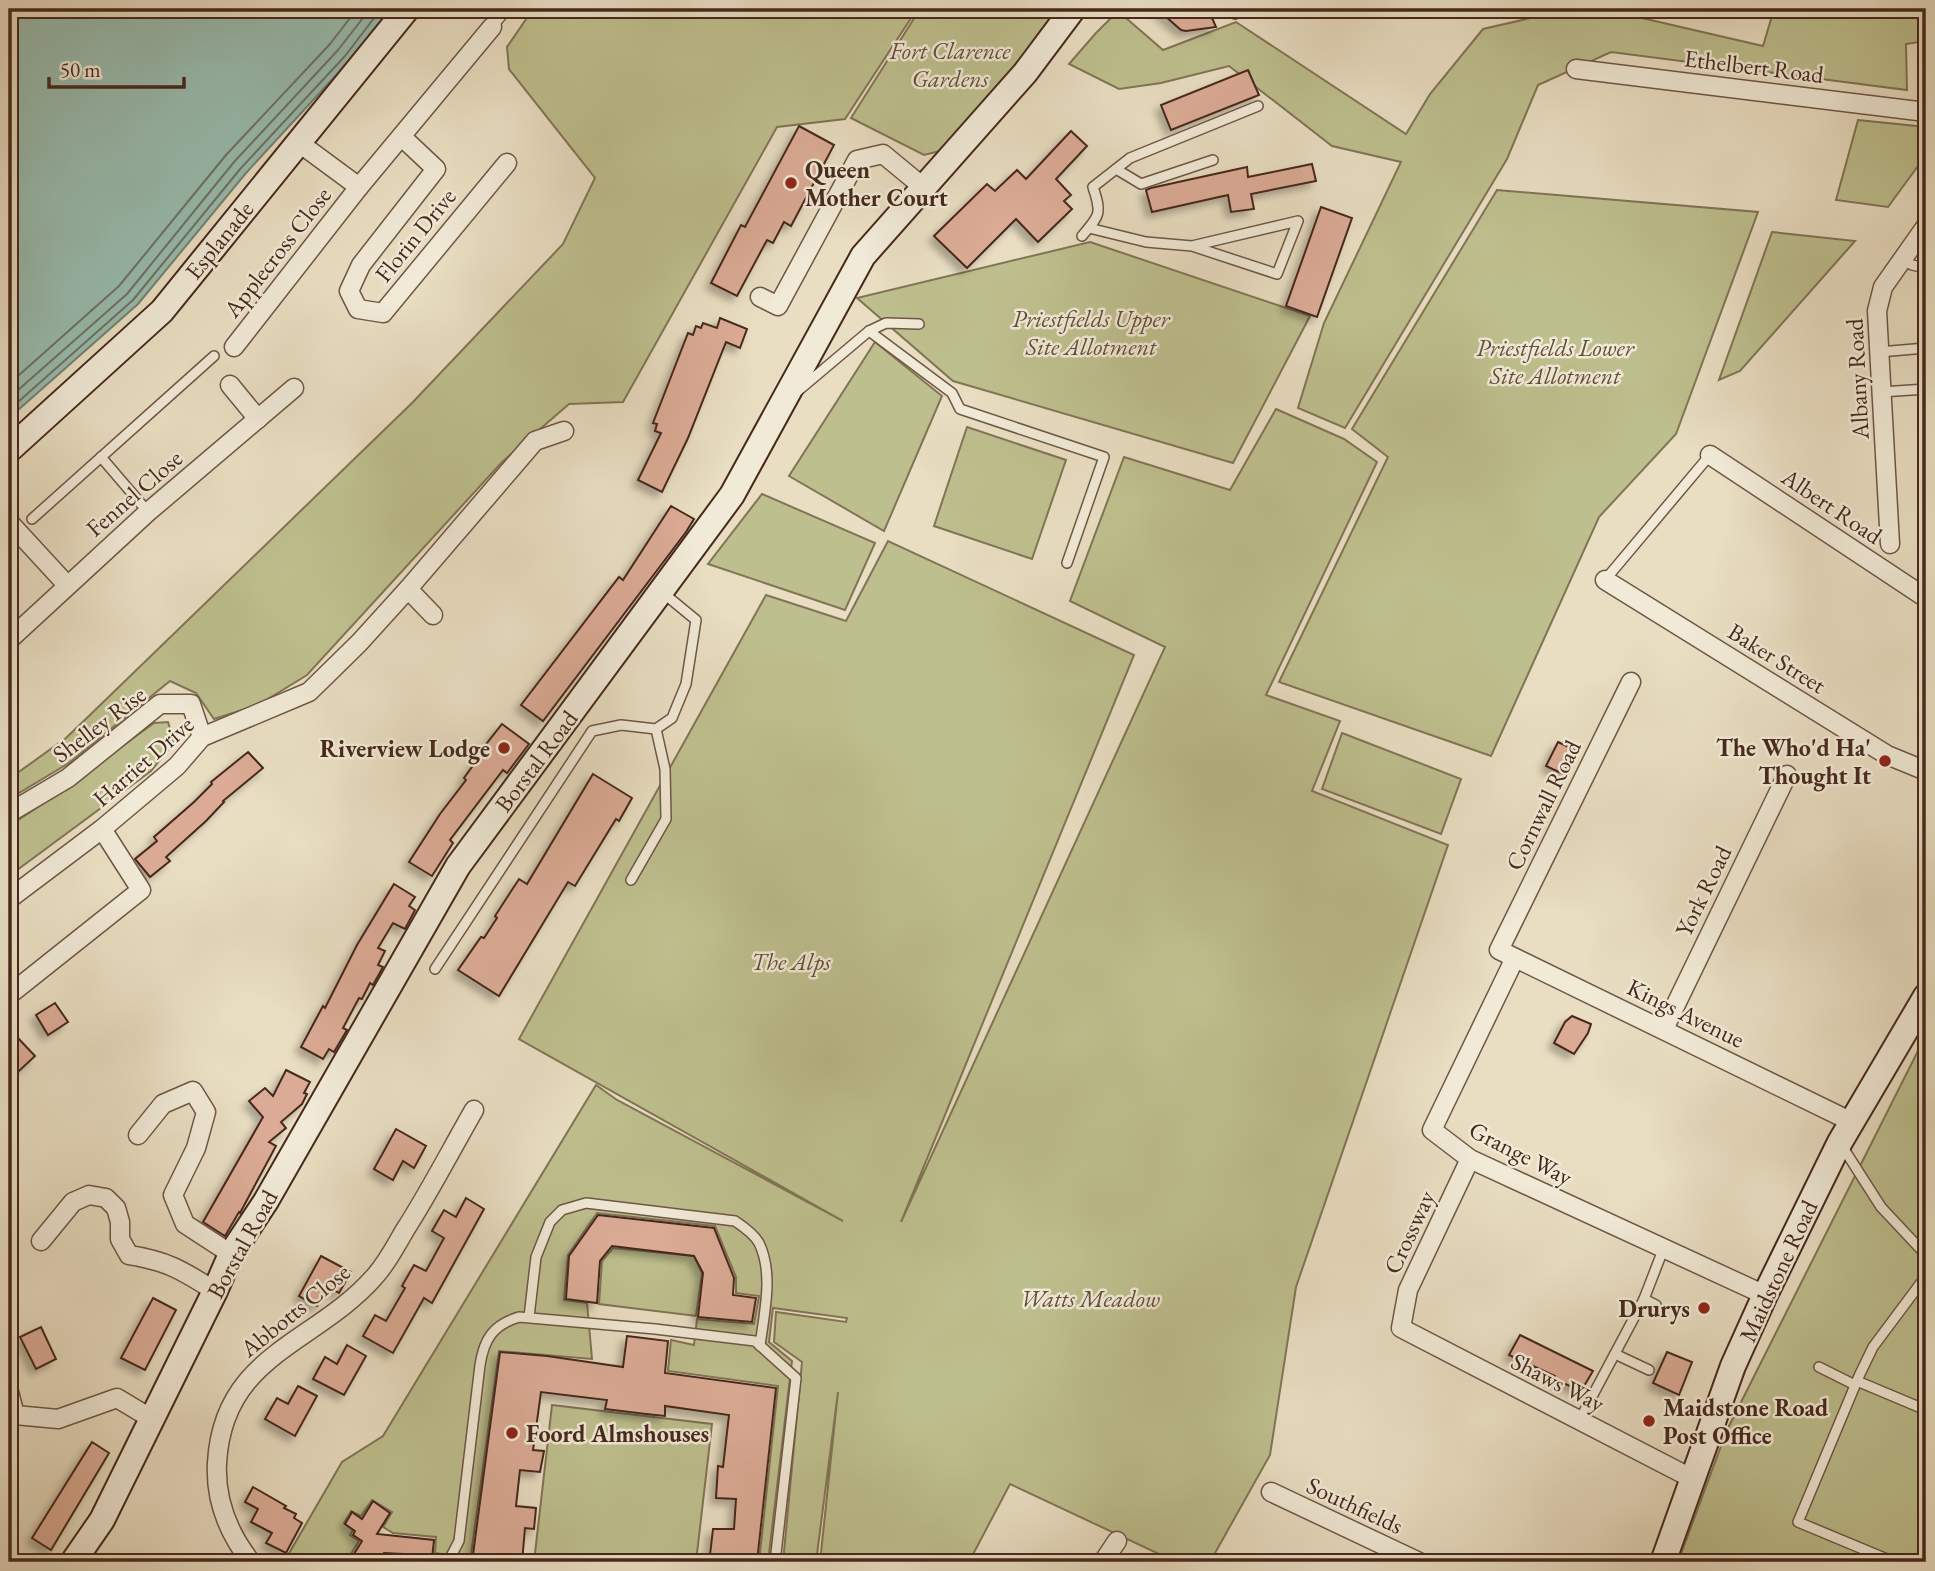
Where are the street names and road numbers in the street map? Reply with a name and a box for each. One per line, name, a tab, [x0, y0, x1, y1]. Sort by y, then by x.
street label: Ethelbert Road	[1682, 42, 1826, 90]
street label: Applecross Close	[216, 180, 338, 324]
street label: Florin Drive	[368, 182, 462, 288]
street label: Esplanade	[178, 194, 260, 286]
street label: Albany Road	[1838, 317, 1876, 441]
street label: Fennel Close	[79, 443, 189, 543]
street label: Albert Road	[1775, 461, 1889, 551]
street label: Baker Street	[1722, 616, 1832, 700]
street label: Shelley Rise	[46, 679, 152, 769]
street label: Borstal Road	[488, 703, 585, 818]
street label: Harriet Drive	[86, 709, 200, 813]
street label: Cornwall Road	[1498, 734, 1588, 875]
street label: York Road	[1668, 840, 1739, 942]
street label: Kings Avenue	[1622, 971, 1750, 1055]
street label: Grange Way	[1464, 1114, 1578, 1192]
street label: Borstal Road	[199, 1183, 285, 1304]
street label: Crossway	[1376, 1185, 1442, 1279]
street label: Maidstone Road	[1732, 1194, 1825, 1347]
street label: Abbotts Close	[233, 1256, 356, 1364]
street label: Shaws Way	[1506, 1345, 1610, 1419]
street label: Southfields	[1302, 1469, 1408, 1541]

